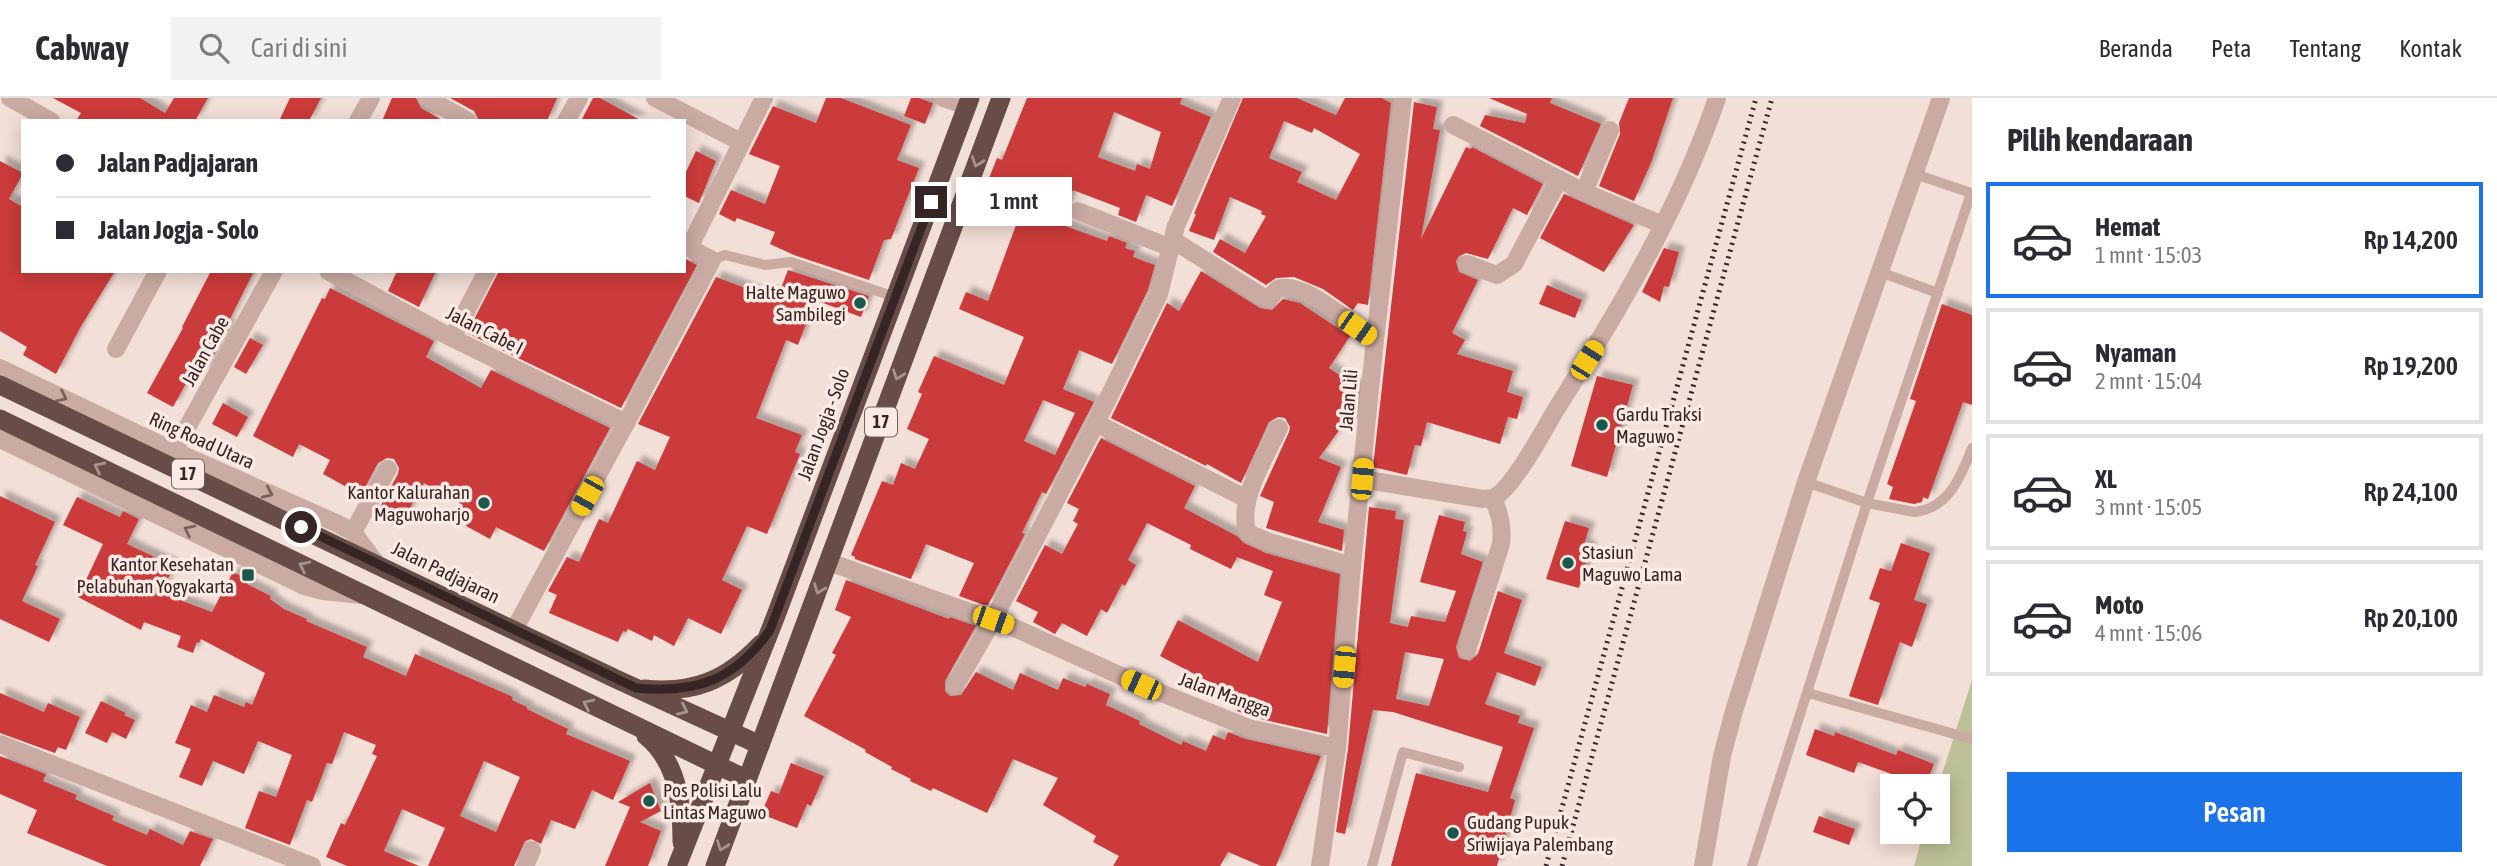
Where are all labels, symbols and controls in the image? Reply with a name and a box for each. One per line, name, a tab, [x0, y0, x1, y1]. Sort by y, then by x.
search box	[171, 17, 661, 80]
text: Cabway	[35, 29, 129, 67]
icon: search	[195, 29, 233, 67]
text: Cari di sini	[251, 33, 347, 63]
text: Beranda	[2099, 35, 2173, 62]
text: Peta	[2211, 35, 2251, 62]
text: Tentang	[2289, 35, 2361, 62]
text: Kontak	[2399, 35, 2462, 62]
text: Pilih kendaraan	[2007, 121, 2193, 158]
text: Jalan Padjajaran	[98, 148, 258, 178]
one-way arrow	[972, 155, 986, 167]
callout: 1 mnt	[956, 178, 1071, 226]
route end	[915, 186, 947, 218]
text: 1 mnt	[990, 188, 1038, 214]
icon: car	[2011, 209, 2074, 272]
text: Hemat	[2095, 212, 2160, 242]
text: Jalan Jogja - Solo	[98, 215, 259, 245]
text: Rp 14,200	[2363, 225, 2458, 255]
text: 1 mnt · 15:03	[2095, 242, 2202, 268]
place label: Halte Maguwo Sambilegi	[746, 281, 846, 325]
marker: Halte Maguwo Sambilegi	[852, 295, 868, 311]
street label: Jalan Cabe I	[443, 301, 527, 359]
car	[1334, 307, 1381, 349]
street label: Jalan Cabe	[177, 313, 233, 389]
icon: car	[2011, 335, 2074, 398]
car	[1567, 337, 1608, 383]
text: Nyaman	[2095, 338, 2176, 368]
text: Rp 19,200	[2363, 351, 2458, 381]
street label: Jalan Jogja - Solo	[793, 365, 853, 483]
street label: Jalan Lili	[1334, 368, 1362, 432]
text: 2 mnt · 15:04	[2095, 368, 2202, 394]
one-way arrow	[892, 369, 906, 381]
one-way arrow	[54, 389, 67, 403]
place label: Gardu Traksi Maguwo	[1616, 403, 1702, 447]
street label: Ring Road Utara	[146, 407, 258, 473]
road number: 17	[865, 408, 897, 436]
marker: Gardu Traksi Maguwo	[1594, 417, 1610, 433]
car	[1350, 457, 1375, 501]
road number: 17	[172, 460, 204, 488]
one-way arrow	[94, 461, 106, 475]
icon: car	[2011, 461, 2074, 524]
text: XL	[2095, 464, 2117, 494]
car	[568, 473, 607, 519]
text: Rp 24,100	[2363, 477, 2458, 507]
place label: Kantor Kalurahan Maguwoharjo	[347, 481, 470, 525]
one-way arrow	[261, 485, 273, 499]
text: 3 mnt · 15:05	[2095, 494, 2202, 520]
marker: Kantor Kalurahan Maguwoharjo	[476, 495, 492, 511]
route start	[285, 511, 317, 543]
one-way arrow	[184, 524, 196, 538]
street label: Jalan Padjajaran	[389, 536, 503, 608]
place label: Stasiun Maguwo Lama	[1582, 541, 1682, 585]
place label: Kantor Kesehatan Pelabuhan Yogyakarta	[77, 553, 234, 597]
marker: Stasiun Maguwo Lama	[1560, 555, 1576, 571]
one-way arrow	[299, 560, 311, 574]
marker: Kantor Kesehatan Pelabuhan Yogyakarta	[240, 567, 256, 583]
one-way arrow	[813, 582, 827, 594]
icon: car	[2011, 587, 2074, 650]
text: Moto	[2095, 590, 2144, 620]
car	[970, 603, 1017, 637]
text: Rp 20,100	[2363, 603, 2458, 633]
text: 4 mnt · 15:06	[2095, 620, 2202, 646]
car	[1332, 645, 1357, 689]
car	[1118, 667, 1165, 703]
street label: Jalan Mangga	[1176, 667, 1274, 721]
one-way arrow	[583, 698, 595, 712]
one-way arrow	[676, 701, 688, 715]
button: Pesan	[2007, 772, 2462, 852]
map controls	[1880, 774, 1950, 844]
button: locate	[1880, 774, 1950, 844]
place label: Pos Polisi Lalu Lintas Maguwo	[663, 779, 767, 823]
marker: Pos Polisi Lalu Lintas Maguwo	[641, 793, 657, 809]
place label: Gudang Pupuk Sriwijaya Palembang	[1467, 811, 1614, 855]
marker: Gudang Pupuk Sriwijaya Palembang	[1445, 825, 1461, 841]
one-way arrow	[716, 839, 730, 851]

